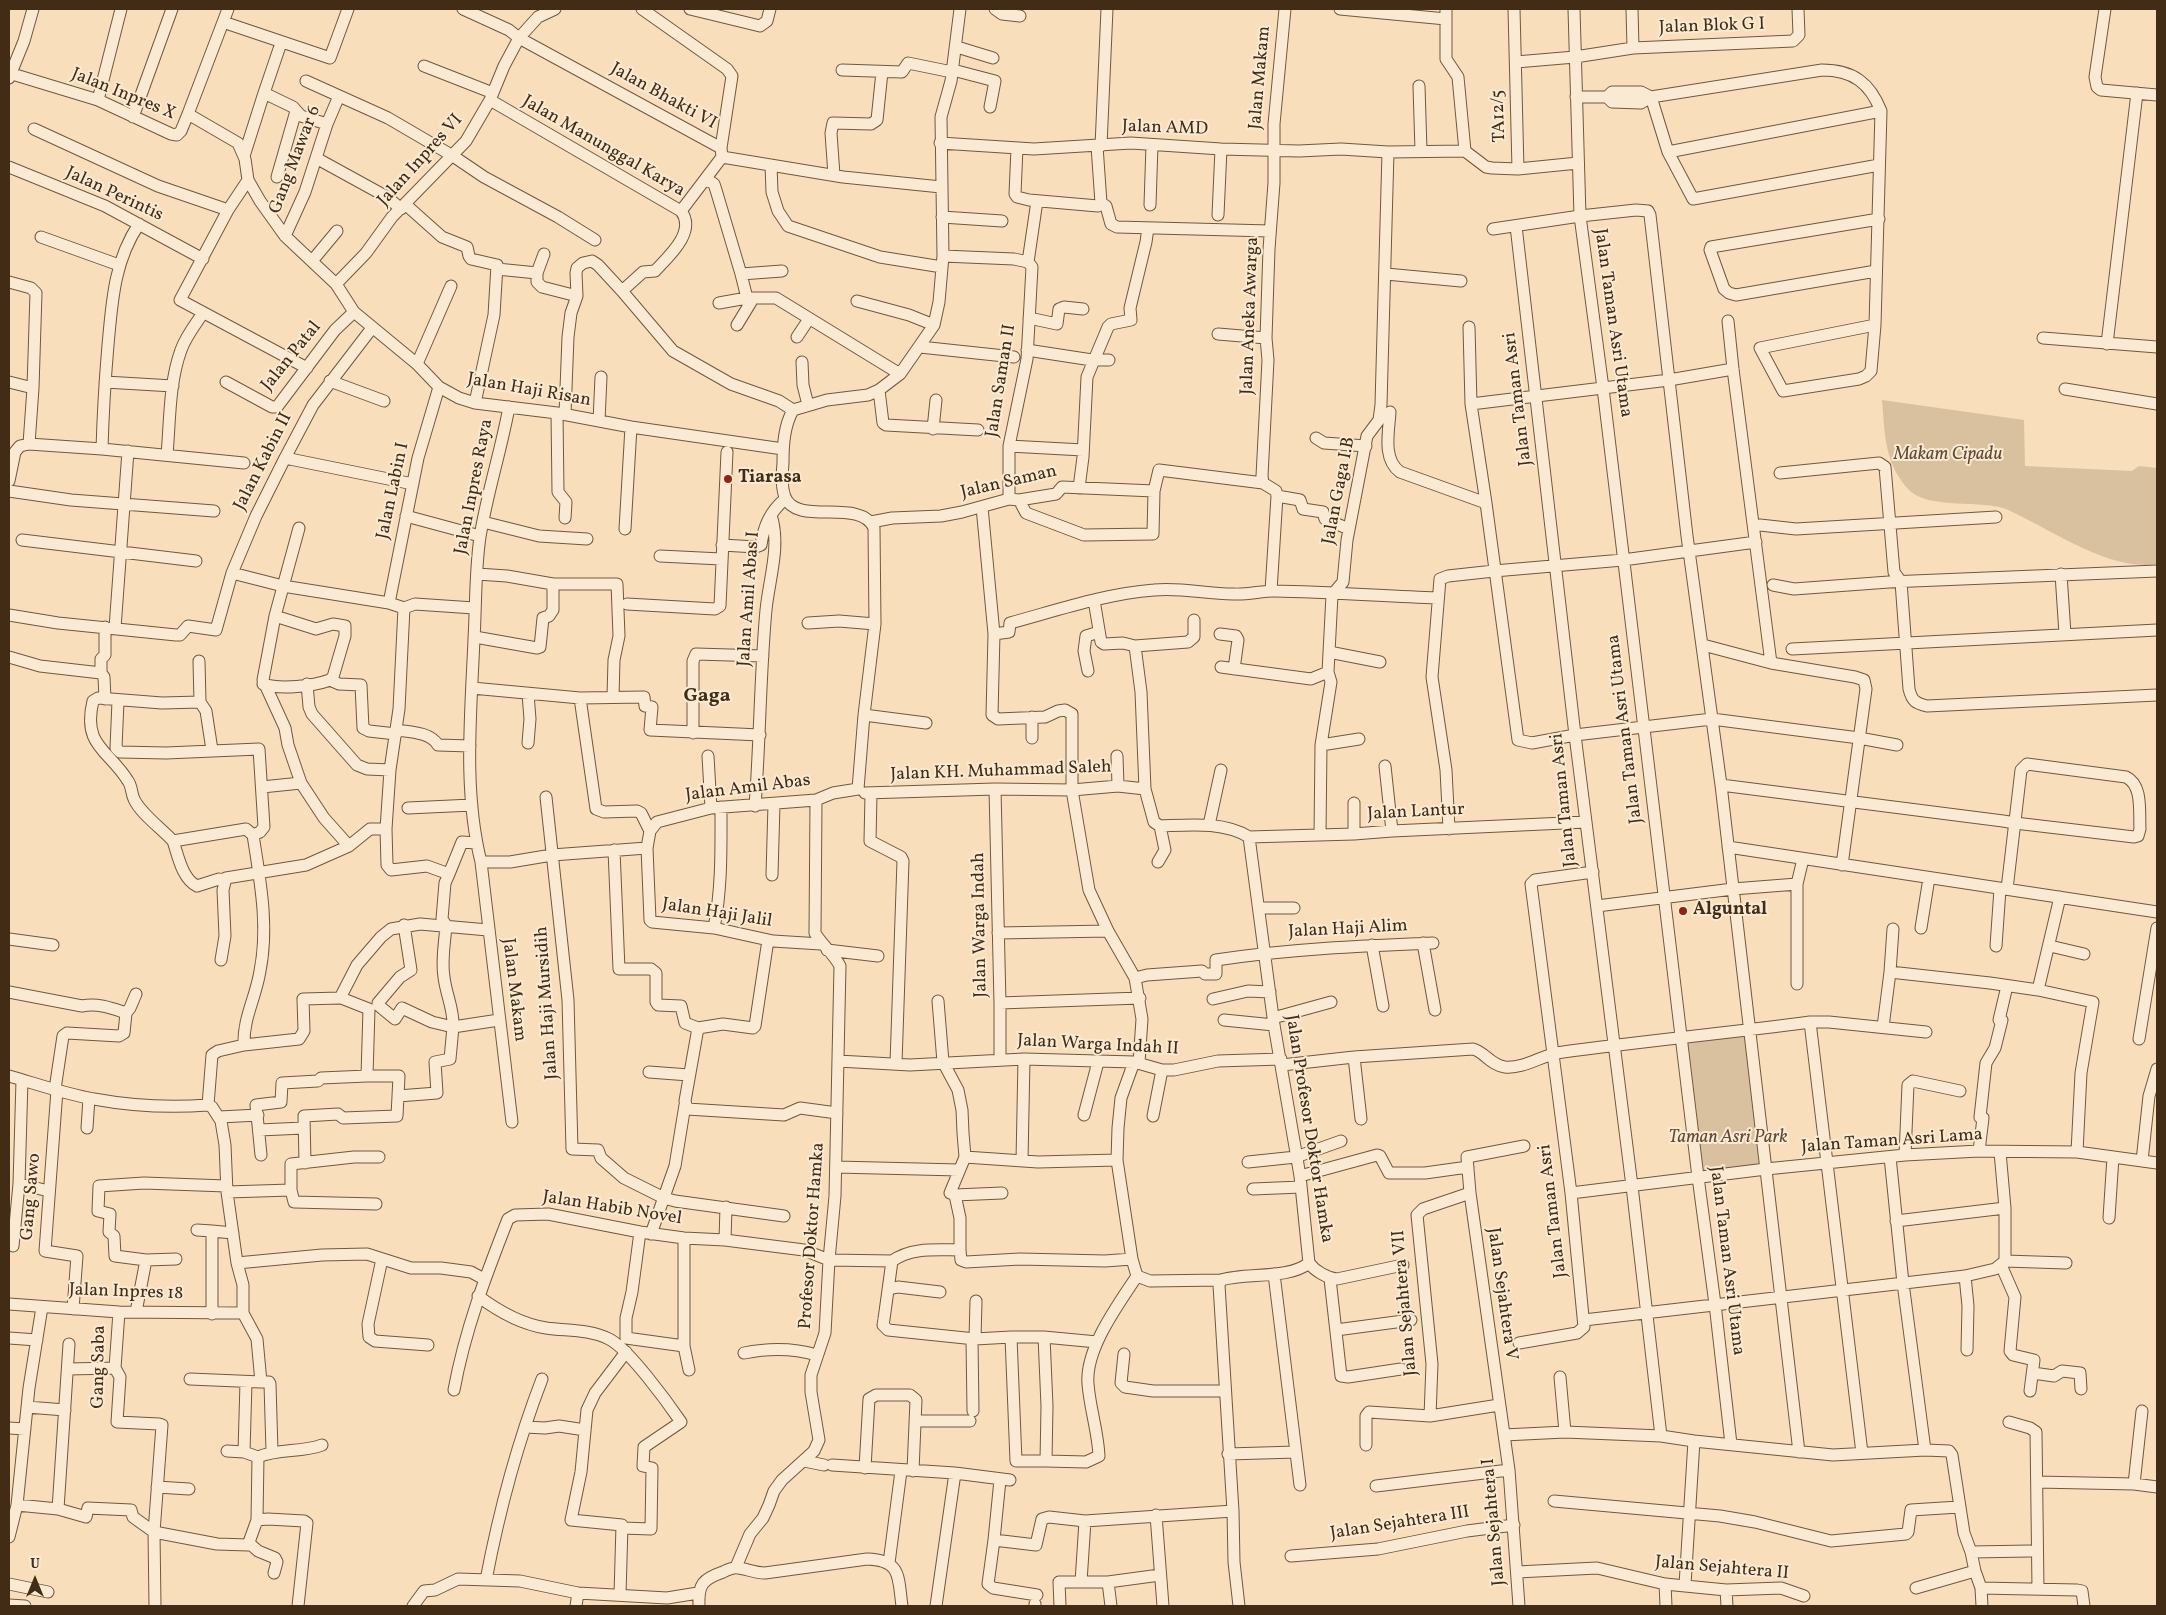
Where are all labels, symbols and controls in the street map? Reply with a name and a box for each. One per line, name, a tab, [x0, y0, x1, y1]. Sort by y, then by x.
street label: Jalan Blok G I	[1659, 14, 1765, 40]
street label: Jalan Makam	[1246, 25, 1276, 131]
street label: Jalan Bhakti VI	[606, 59, 720, 135]
street label: Jalan Inpres X	[68, 64, 178, 126]
street label: TA12/5	[1488, 89, 1512, 143]
street label: Jalan Manunggal Karya	[518, 91, 688, 203]
street label: Gang Mawar 6	[265, 103, 327, 217]
street label: Jalan Inpres VI	[374, 110, 468, 212]
street label: Jalan AMD	[1122, 117, 1208, 141]
street label: Jalan Perintis	[62, 163, 166, 227]
street label: Jalan Taman Asri Utama	[1588, 227, 1636, 419]
street label: Jalan Aneka Awarga	[1237, 237, 1265, 395]
street label: Jalan Patal	[257, 318, 327, 396]
street label: Jalan Saman II	[982, 323, 1022, 439]
street label: Jalan Taman Asri	[1500, 331, 1538, 467]
street label: Jalan Haji Risan	[465, 369, 593, 413]
street label: Jalan Kabin II	[230, 409, 298, 515]
street label: Jalan Inpres Raya	[451, 417, 499, 557]
street label: Jalan Gaga I.B	[1319, 435, 1361, 547]
street label: Jalan Labin I	[373, 441, 415, 541]
park label: Makam Cipadu	[1894, 445, 2002, 467]
street label: Jalan Saman	[959, 461, 1059, 505]
place label: Tiarasa	[738, 468, 802, 490]
marker: Tiarasa	[722, 473, 734, 485]
street label: Jalan Amil Abas I	[734, 531, 766, 667]
street label: Jalan Taman Asri Utama	[1604, 633, 1648, 825]
district label: Gaga	[683, 685, 731, 709]
street label: Jalan Taman Asri	[1547, 732, 1583, 868]
street label: Jalan KH. Muhammad Saleh	[890, 757, 1112, 787]
street label: Jalan Amil Abas	[684, 771, 812, 807]
street label: Jalan Lantur	[1367, 800, 1465, 826]
street label: Jalan Warga Indah	[969, 852, 993, 998]
street label: Jalan Haji Jalil	[660, 895, 774, 933]
place label: Alguntal	[1693, 900, 1767, 922]
marker: Alguntal	[1677, 905, 1689, 917]
street label: Jalan Haji Alim	[1288, 916, 1408, 944]
street label: Jalan Haji Mursidih	[532, 926, 564, 1080]
street label: Jalan Makam	[496, 937, 530, 1043]
street label: Jalan Profesor Doktor Hamka	[1279, 1013, 1337, 1245]
street label: Jalan Warga Indah II	[1017, 1031, 1179, 1061]
street label: Jalan Taman Asri Lama	[1800, 1125, 1984, 1159]
park label: Taman Asri Park	[1668, 1128, 1788, 1150]
street label: Profesor Doktor Hamka	[796, 1142, 830, 1330]
street label: Jalan Taman Asri	[1535, 1143, 1573, 1279]
street label: Gang Sawo	[17, 1153, 47, 1241]
street label: Jalan Taman Asri Utama	[1704, 1165, 1748, 1357]
street label: Jalan Habib Novel	[541, 1187, 683, 1231]
street label: Jalan Sejahtera V	[1481, 1226, 1521, 1362]
street label: Jalan Sejahtera VII	[1389, 1229, 1423, 1377]
street label: Jalan Inpres 18	[68, 1280, 184, 1306]
street label: Gang Saba	[88, 1325, 112, 1409]
street label: Jalan Sejahtera I	[1479, 1457, 1511, 1587]
street label: Jalan Sejahtera III	[1329, 1502, 1471, 1546]
street label: Jalan Sejahtera II	[1654, 1552, 1790, 1586]
north arrow	[10, 1555, 60, 1605]
text: U	[30, 1555, 40, 1574]

